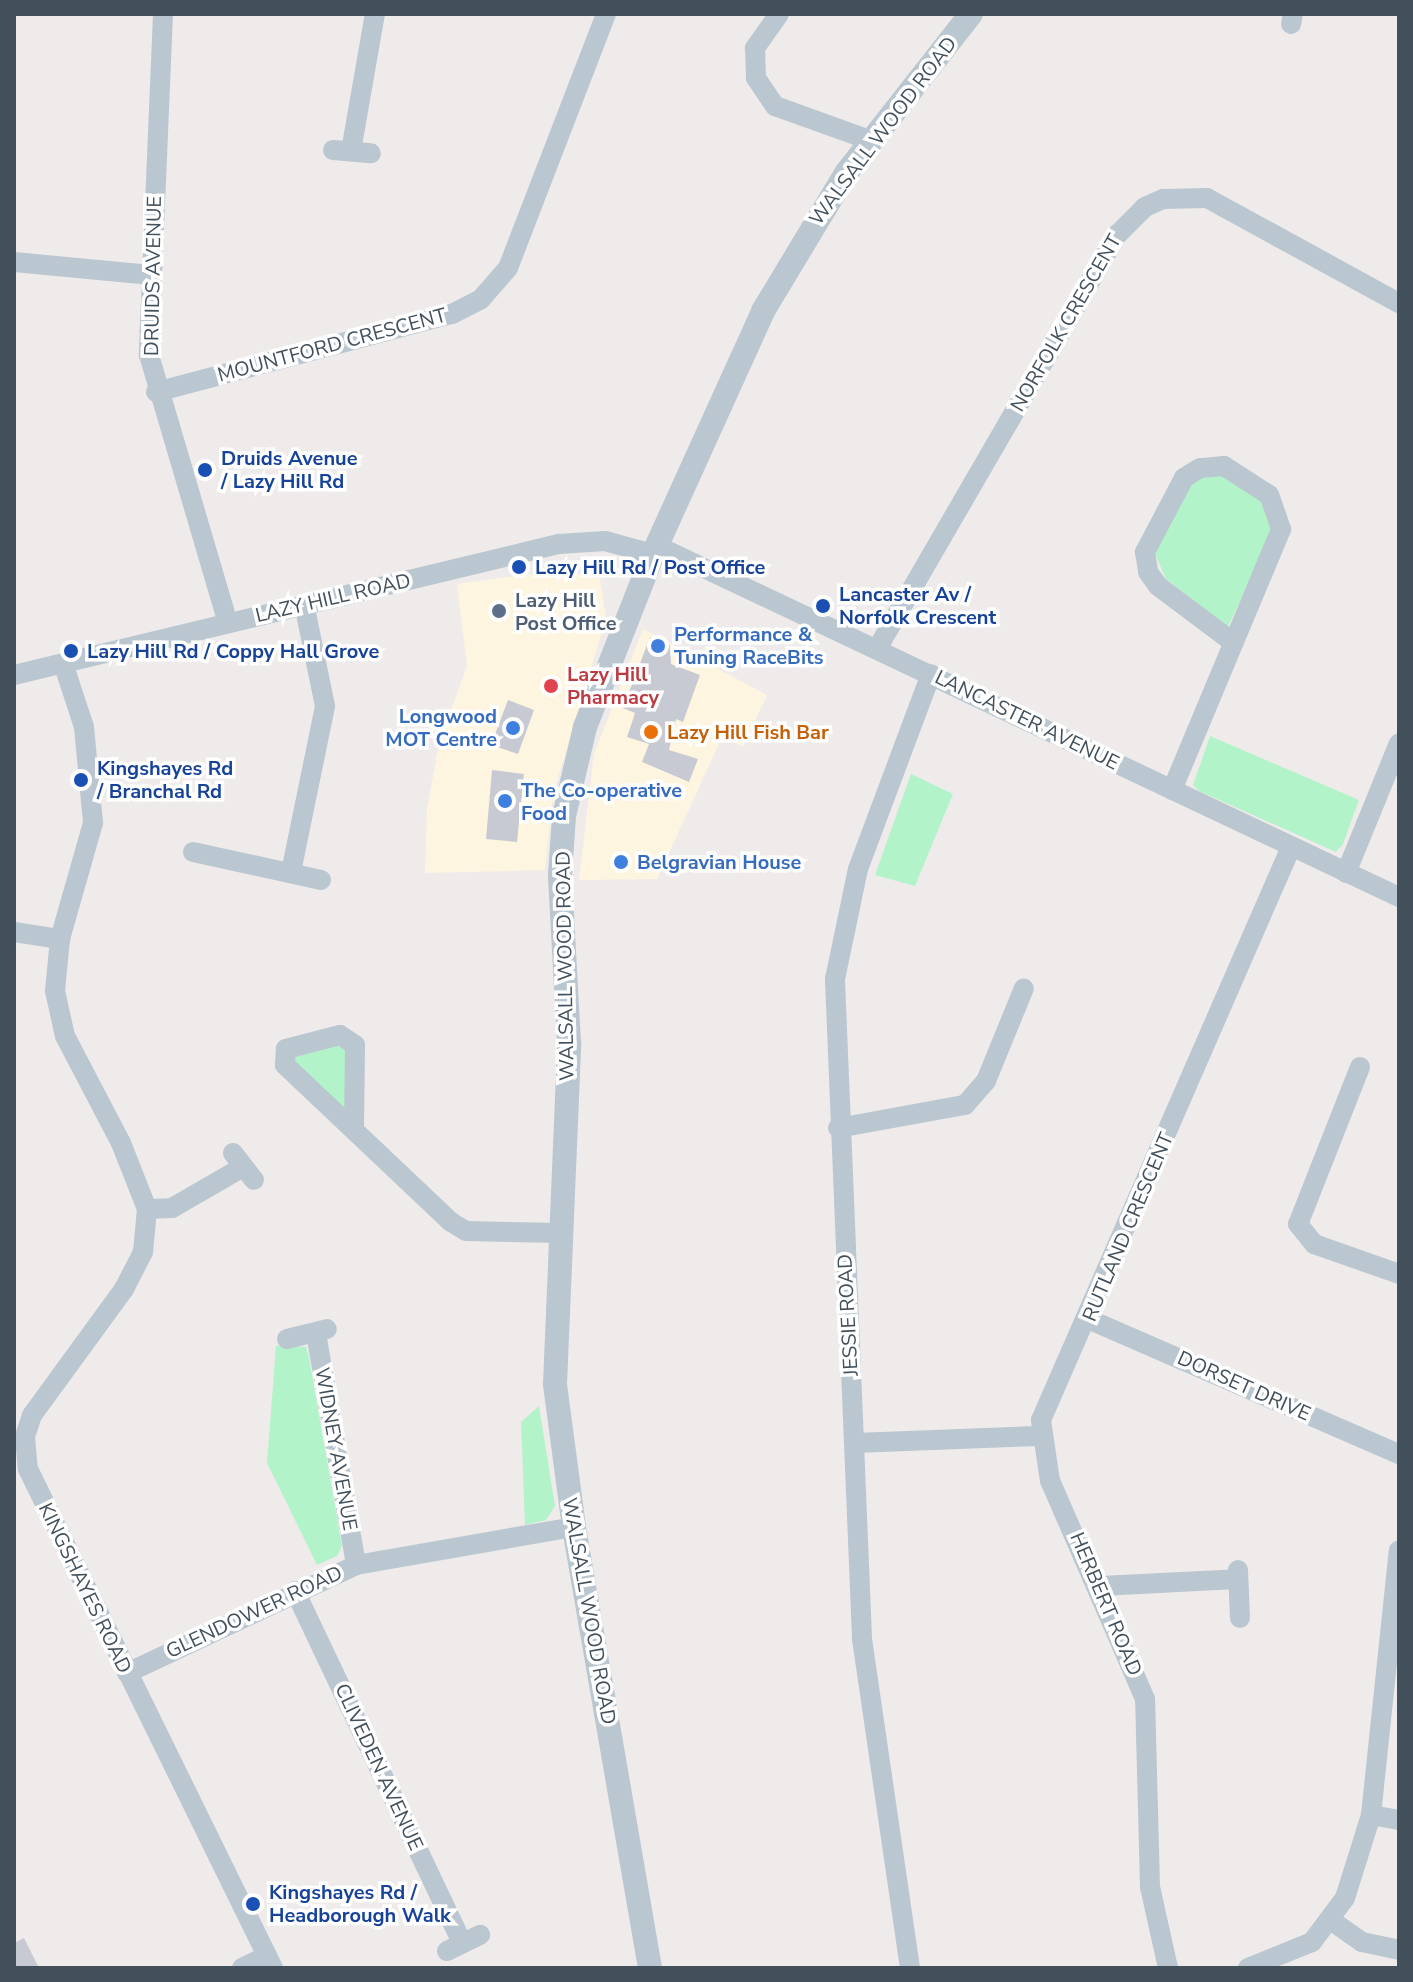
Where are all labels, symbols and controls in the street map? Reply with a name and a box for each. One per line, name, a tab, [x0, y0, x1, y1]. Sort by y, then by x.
street label: WALSALL WOOD ROAD	[804, 32, 962, 230]
street label: DRUIDS AVENUE	[140, 196, 166, 356]
street label: NORFOLK CRESCENT	[1005, 230, 1127, 416]
street label: MOUNTFORD CRESCENT	[215, 303, 449, 387]
place label: Druids Avenue / Lazy Hill Rd	[221, 446, 358, 493]
marker: Druids Avenue / Lazy Hill Rd	[196, 461, 214, 479]
place label: Lazy Hill Rd / Post Office	[535, 555, 765, 579]
marker: Lazy Hill Rd / Post Office	[510, 558, 528, 576]
street label: LAZY HILL ROAD	[253, 568, 413, 628]
place label: Lancaster Av / Norfolk Crescent	[839, 582, 996, 629]
place label: Lazy Hill Post Office	[515, 588, 617, 635]
marker: Lancaster Av / Norfolk Crescent	[814, 597, 832, 615]
marker: Lazy Hill Post Office	[490, 602, 508, 620]
place label: Performance & Tuning RaceBits	[674, 622, 823, 669]
marker: Performance & Tuning RaceBits	[649, 637, 667, 655]
place label: Lazy Hill Rd / Coppy Hall Grove	[87, 639, 379, 663]
marker: Lazy Hill Rd / Coppy Hall Grove	[62, 642, 80, 660]
place label: Lazy Hill Pharmacy	[567, 662, 659, 709]
street label: LANCASTER AVENUE	[931, 665, 1123, 775]
marker: Lazy Hill Pharmacy	[542, 677, 560, 695]
place label: Longwood MOT Centre	[385, 704, 497, 751]
marker: Longwood MOT Centre	[504, 719, 522, 737]
place label: Lazy Hill Fish Bar	[667, 720, 829, 744]
marker: Lazy Hill Fish Bar	[642, 723, 660, 741]
place label: Kingshayes Rd / Branchal Rd	[97, 756, 233, 803]
marker: Kingshayes Rd / Branchal Rd	[72, 771, 90, 789]
place label: The Co-operative Food	[521, 778, 682, 825]
marker: The Co-operative Food	[496, 792, 514, 810]
place label: Belgravian House	[637, 850, 801, 874]
street label: WALSALL WOOD ROAD	[551, 851, 579, 1081]
marker: Belgravian House	[612, 853, 630, 871]
street label: RUTLAND CRESCENT	[1077, 1129, 1179, 1325]
street label: JESSIE ROAD	[833, 1253, 863, 1377]
street label: DORSET DRIVE	[1174, 1346, 1314, 1426]
street label: WIDNEY AVENUE	[310, 1366, 362, 1532]
street label: WALSALL WOOD ROAD	[557, 1496, 621, 1726]
street label: KINGSHAYES ROAD	[33, 1499, 137, 1677]
street label: HERBERT ROAD	[1065, 1529, 1147, 1679]
street label: GLENDOWER ROAD	[162, 1561, 346, 1663]
street label: CLIVEDEN AVENUE	[330, 1680, 428, 1854]
place label: Kingshayes Rd / Headborough Walk	[269, 1880, 451, 1927]
marker: Kingshayes Rd / Headborough Walk	[244, 1895, 262, 1913]

